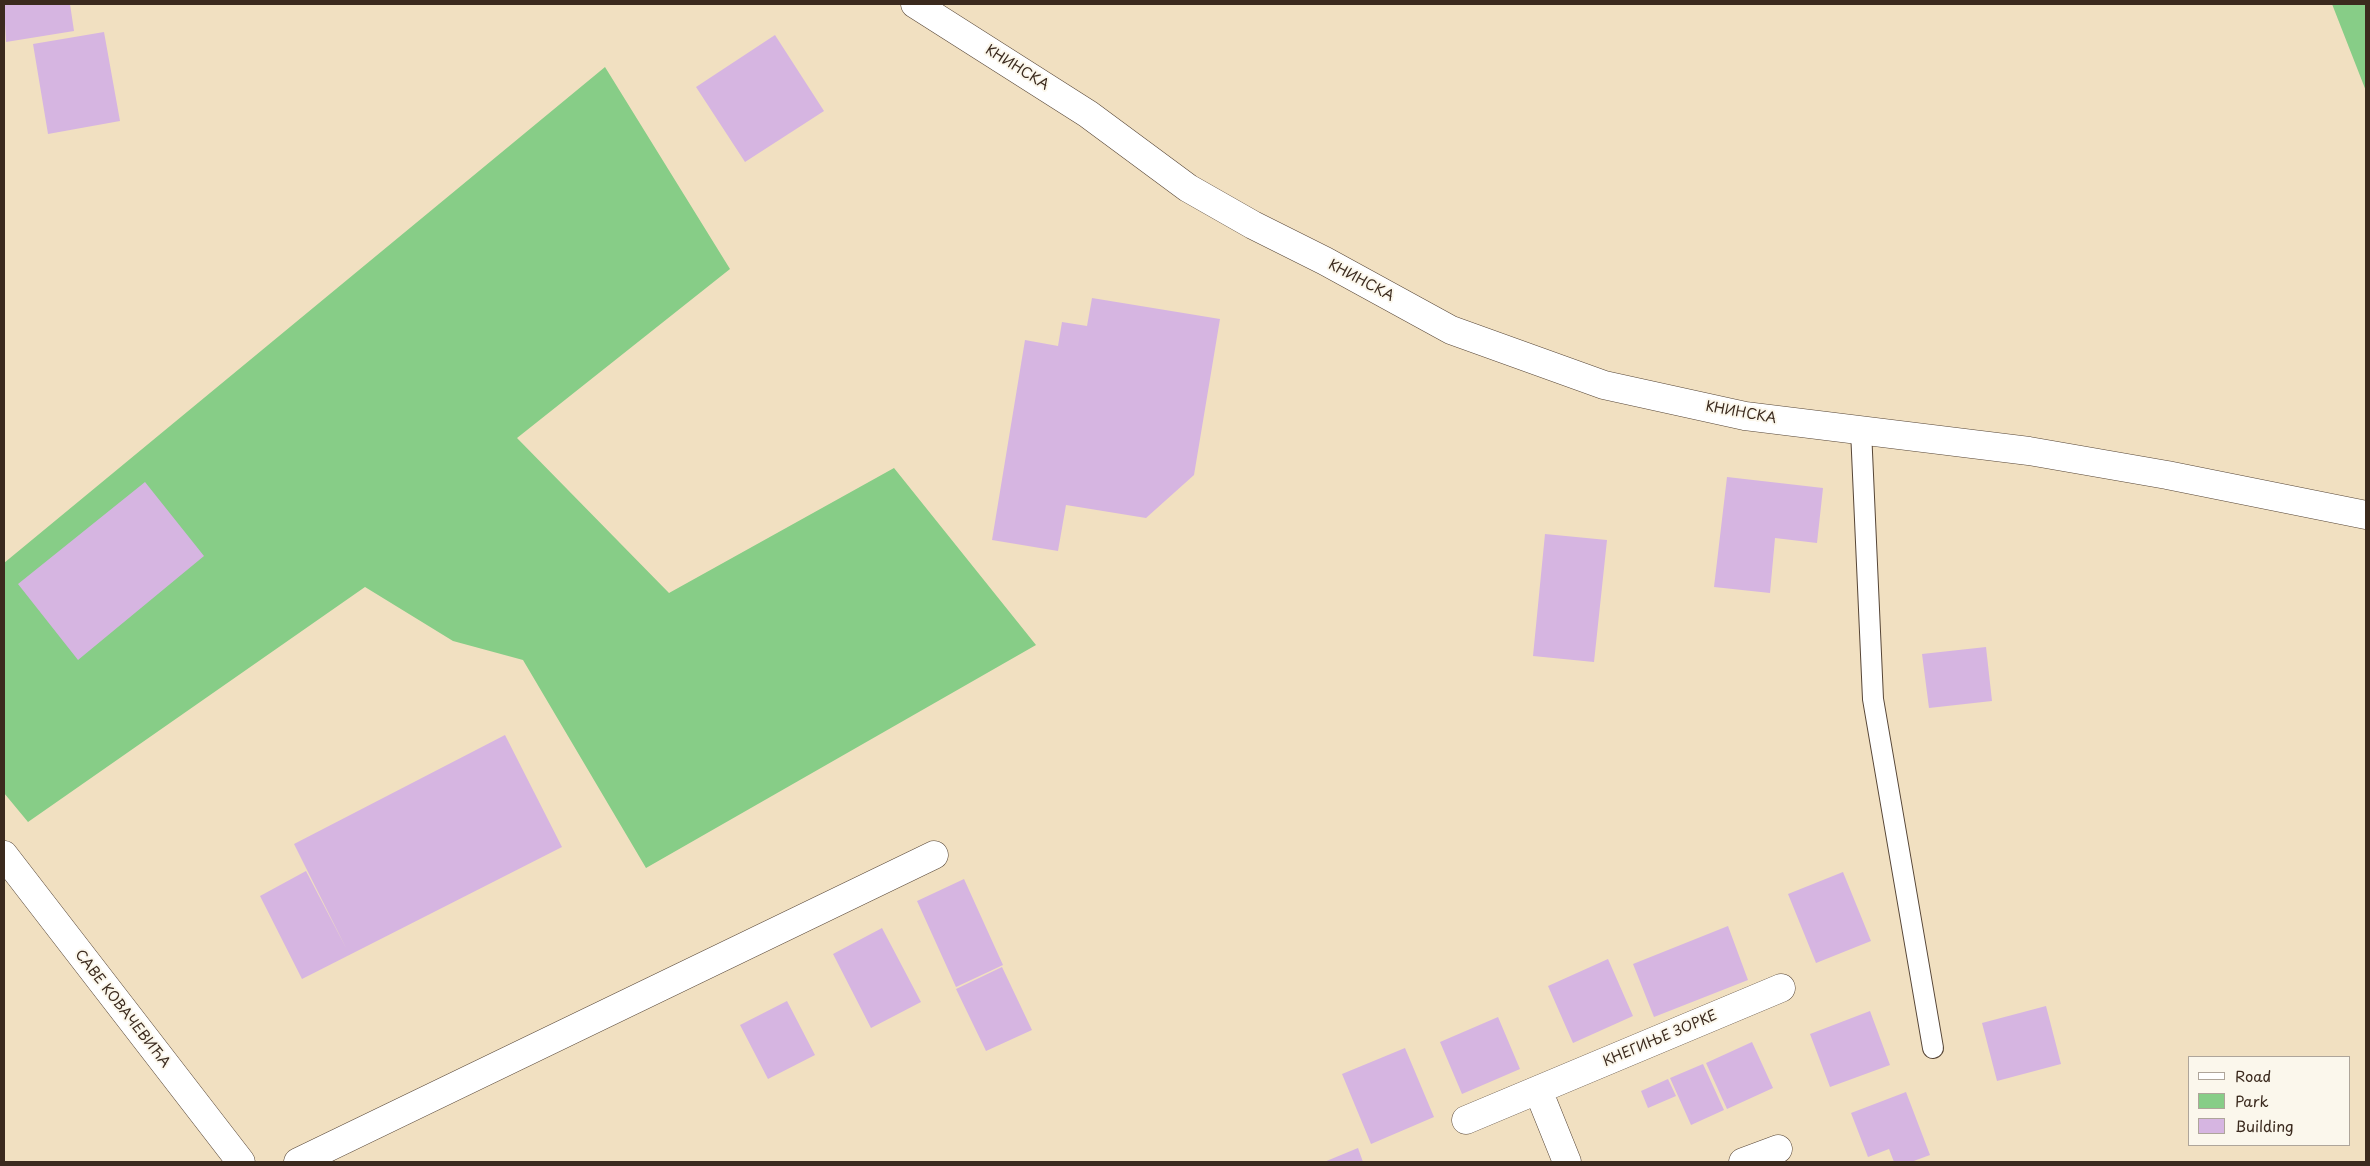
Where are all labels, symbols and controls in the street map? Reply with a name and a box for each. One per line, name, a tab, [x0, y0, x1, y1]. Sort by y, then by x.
street label: КНИНСКА	[982, 42, 1052, 94]
street label: КНИНСКА	[1325, 257, 1397, 305]
street label: КНИНСКА	[1704, 399, 1778, 427]
street label: САВЕ КОВАЧЕВИЋА	[71, 947, 173, 1071]
street label: КНЕГИЊЕ ЗОРКЕ	[1600, 1007, 1720, 1071]
legend	[2188, 1056, 2350, 1146]
text: Road	[2235, 1064, 2271, 1087]
text: Park	[2235, 1089, 2269, 1112]
text: Building	[2235, 1114, 2294, 1137]

